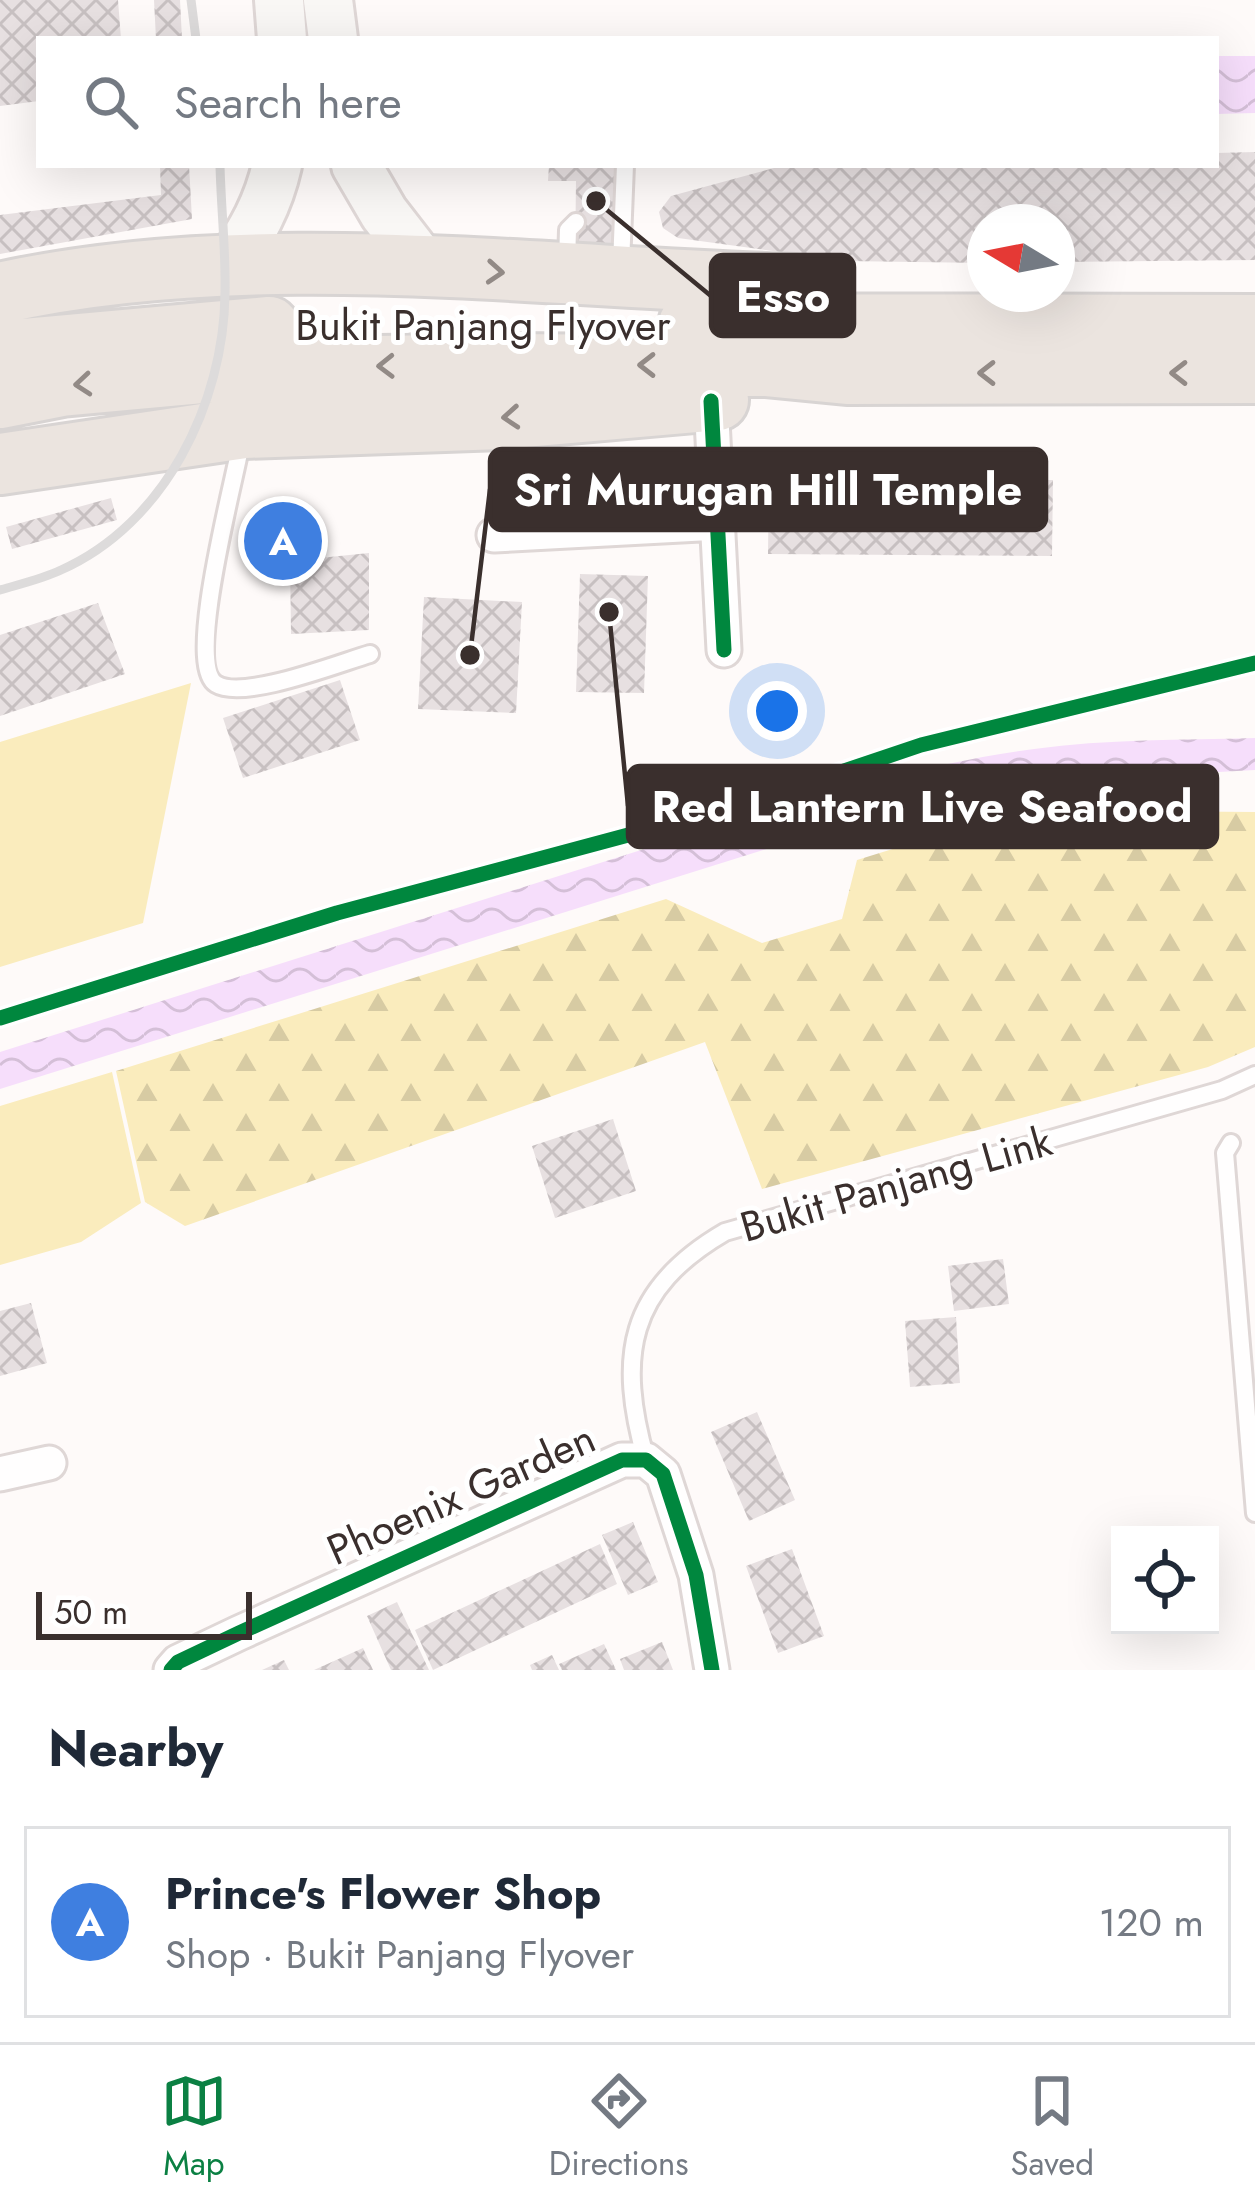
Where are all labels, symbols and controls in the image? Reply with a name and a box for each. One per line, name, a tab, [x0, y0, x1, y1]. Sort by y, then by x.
search box	[36, 36, 1219, 168]
icon: search	[78, 69, 144, 135]
text: Search here	[174, 70, 402, 135]
north arrow	[967, 204, 1075, 312]
callout: Esso	[711, 255, 854, 336]
one-way arrow	[486, 259, 505, 285]
text: Esso	[736, 264, 830, 329]
street label: Bukit Panjang Flyover	[295, 295, 671, 356]
one-way arrow	[637, 352, 655, 378]
one-way arrow	[376, 353, 394, 379]
one-way arrow	[977, 360, 996, 386]
one-way arrow	[1169, 360, 1187, 386]
one-way arrow	[73, 371, 92, 396]
one-way arrow	[501, 404, 520, 430]
callout: Sri Murugan Hill Temple	[490, 449, 1046, 530]
text: Sri Murugan Hill Temple	[514, 457, 1022, 522]
pin: A	[244, 496, 322, 586]
your location	[747, 681, 807, 741]
callout: Red Lantern Live Seafood	[628, 766, 1217, 847]
text: Red Lantern Live Seafood	[651, 774, 1193, 839]
street label: Bukit Panjang Link	[733, 1110, 1059, 1258]
street label: Phoenix Garden	[317, 1408, 605, 1580]
map controls	[1111, 1526, 1219, 1634]
button: locate	[1111, 1526, 1219, 1634]
scale bar	[36, 1586, 252, 1639]
text: 50 m	[54, 1589, 128, 1636]
text: Nearby	[48, 1711, 223, 1785]
text: Prince's Flower Shop	[165, 1861, 601, 1926]
text: A	[76, 1894, 104, 1951]
text: 120 m	[1099, 1894, 1204, 1951]
text: Shop · Bukit Panjang Flyover	[165, 1926, 634, 1983]
tab: Map	[161, 2068, 227, 2187]
tab: Directions	[549, 2068, 689, 2187]
tab: Saved	[1010, 2068, 1094, 2187]

